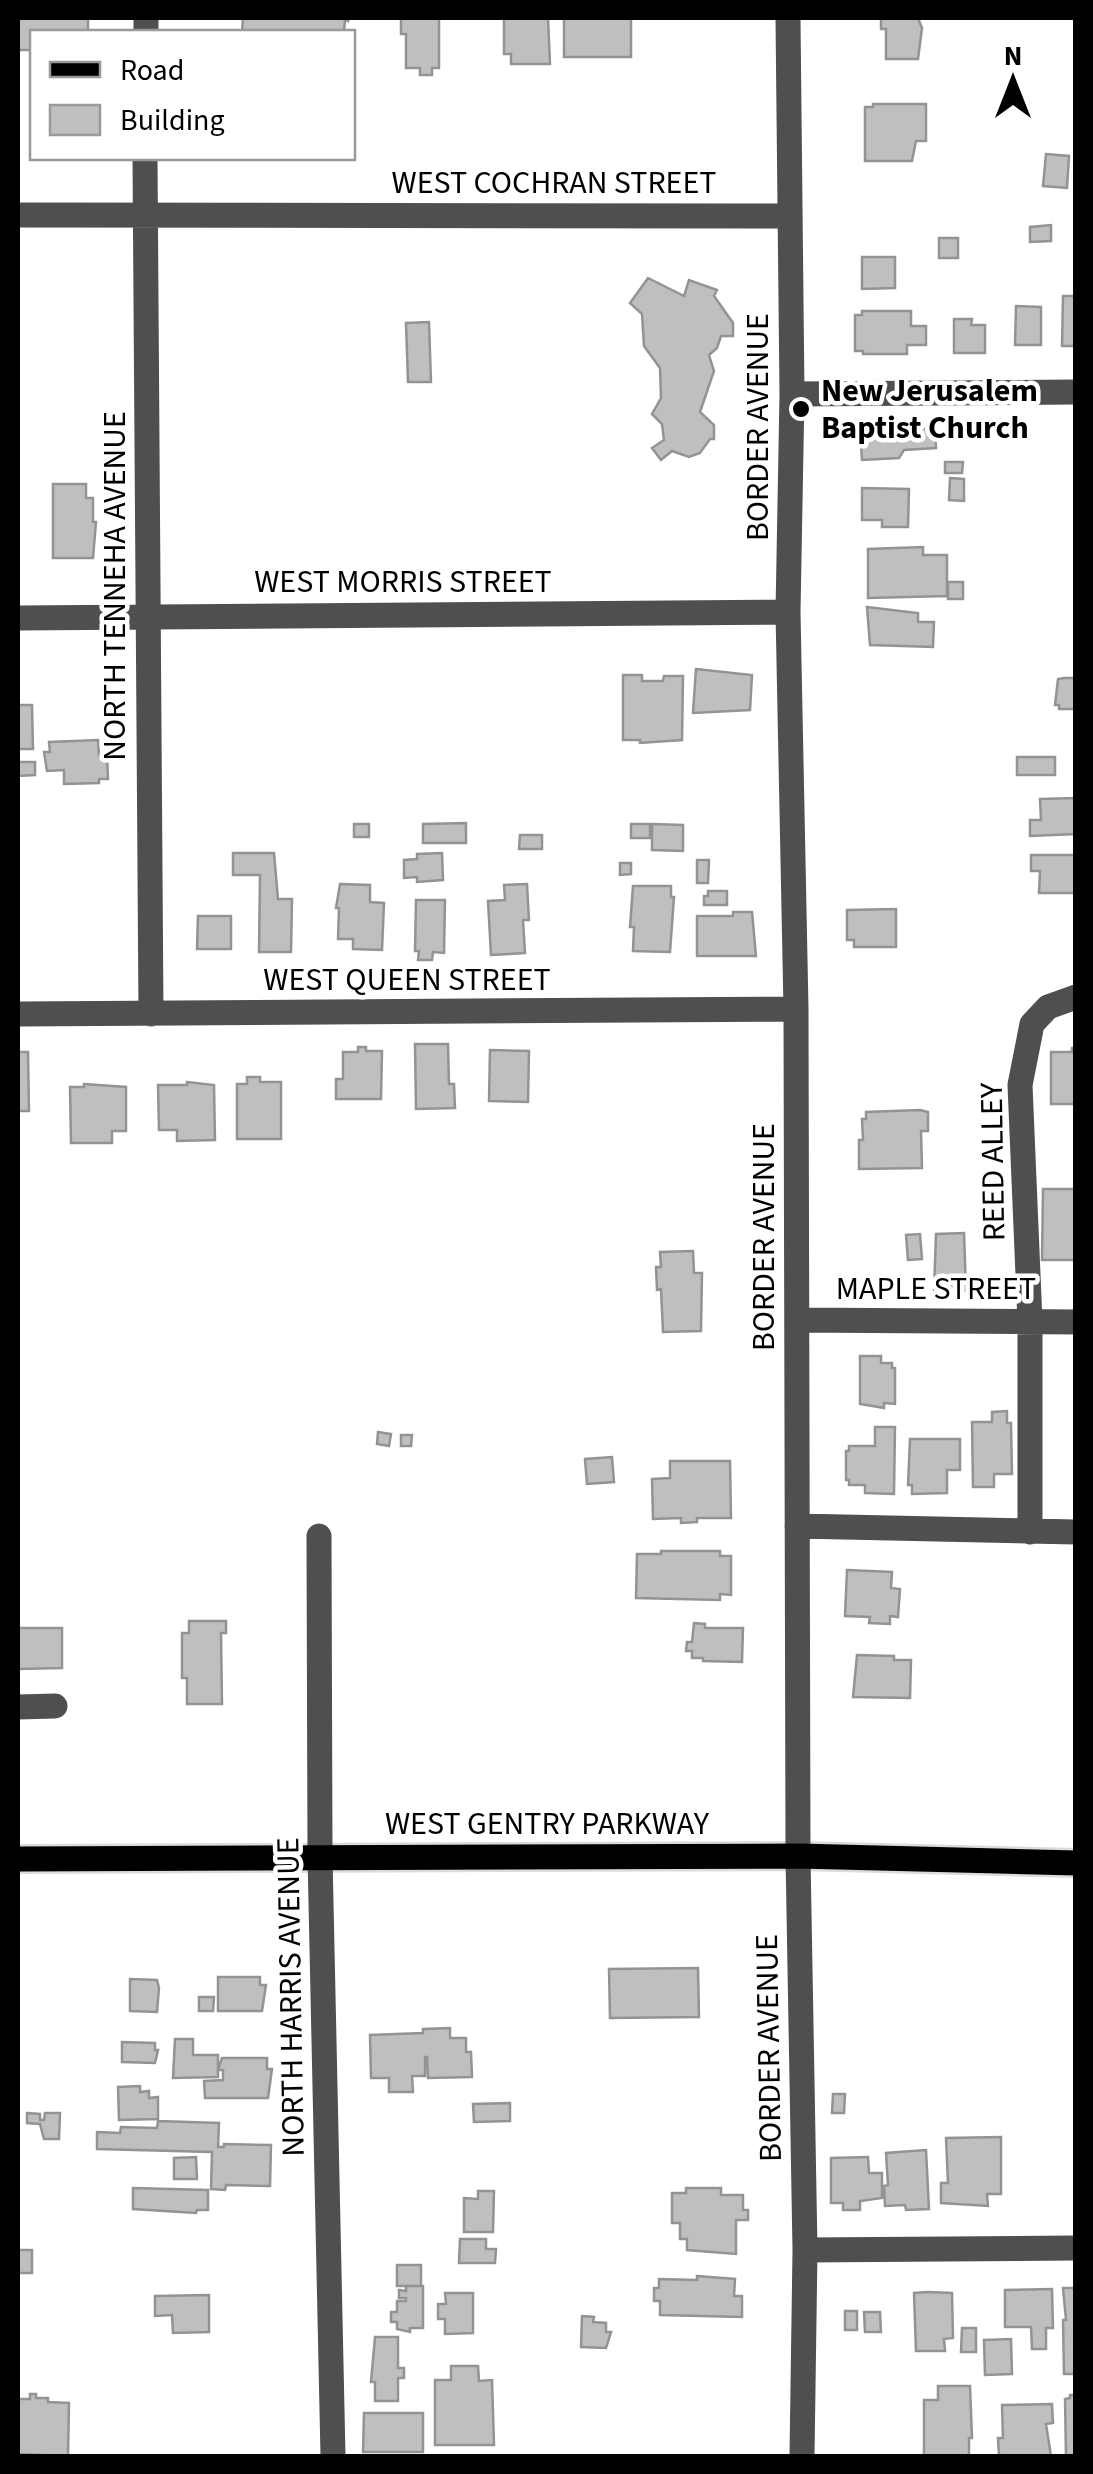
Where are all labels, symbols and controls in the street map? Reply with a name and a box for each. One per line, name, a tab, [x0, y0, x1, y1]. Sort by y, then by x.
legend	[30, 30, 355, 160]
north arrow	[963, 30, 1063, 130]
text: N	[1004, 36, 1022, 76]
text: Road	[120, 49, 184, 92]
text: Building	[120, 99, 225, 142]
street label: WEST COCHRAN STREET	[391, 160, 717, 206]
street label: BORDER AVENUE	[735, 313, 781, 541]
place label: New Jerusalem Baptist Church	[821, 368, 1038, 451]
marker: New Jerusalem Baptist Church	[790, 398, 812, 420]
street label: NORTH TENNEHA AVENUE	[92, 411, 138, 761]
street label: WEST MORRIS STREET	[254, 559, 552, 605]
street label: WEST QUEEN STREET	[263, 957, 551, 1003]
street label: REED ALLEY	[969, 1082, 1017, 1242]
street label: BORDER AVENUE	[741, 1123, 787, 1351]
street label: MAPLE STREET	[836, 1266, 1036, 1312]
street label: WEST GENTRY PARKWAY	[385, 1801, 710, 1847]
street label: NORTH HARRIS AVENUE	[265, 1837, 317, 2157]
street label: BORDER AVENUE	[744, 1934, 794, 2162]

